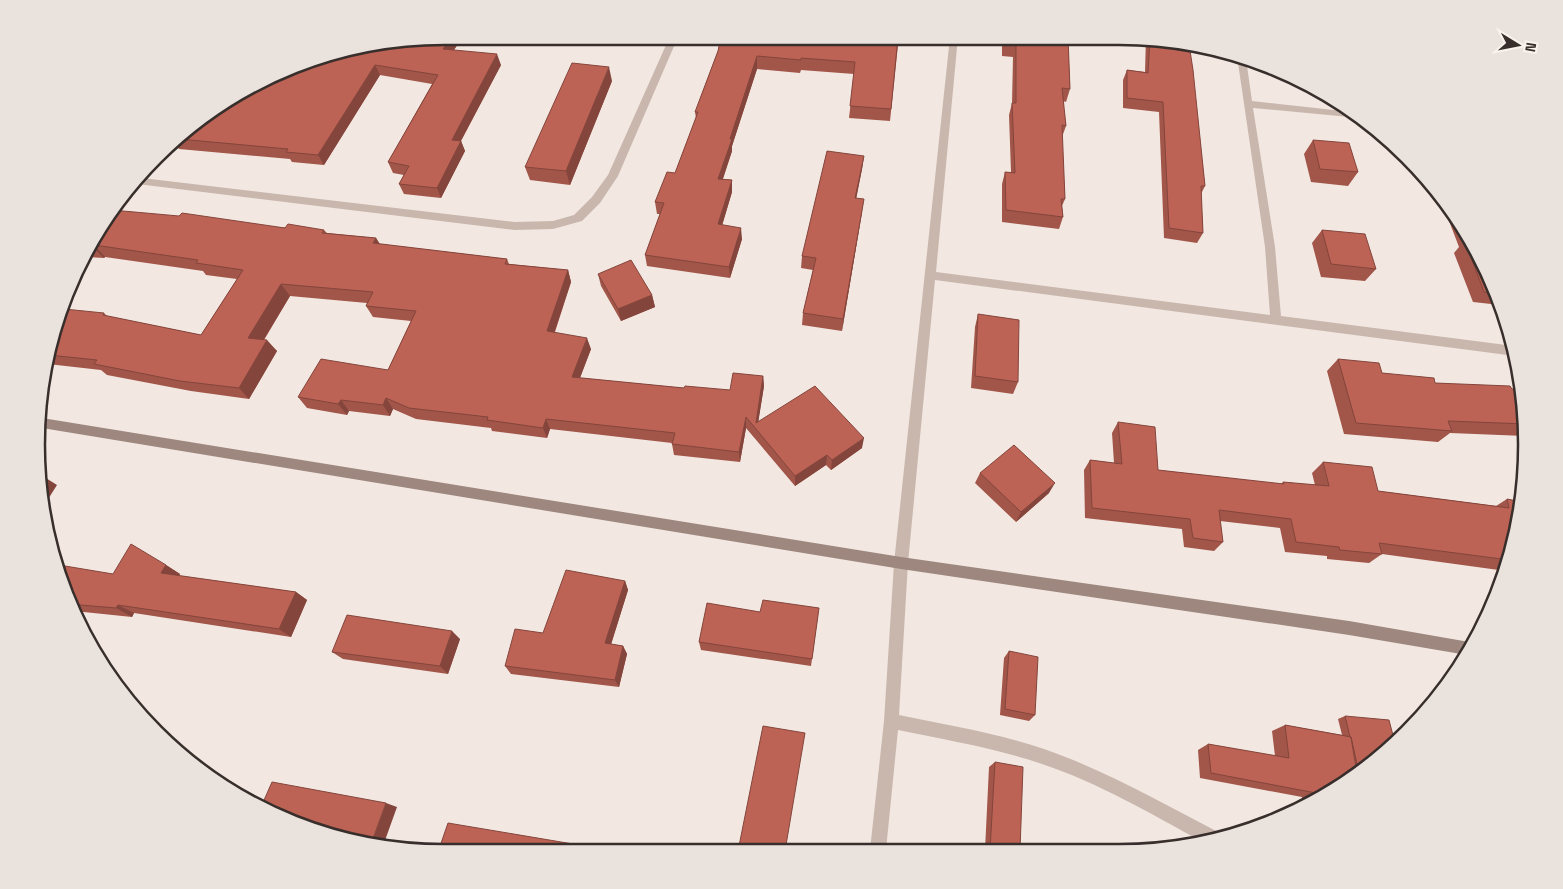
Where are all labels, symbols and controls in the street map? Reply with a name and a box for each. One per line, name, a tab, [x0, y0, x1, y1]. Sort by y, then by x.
north arrow	[1493, 20, 1543, 70]
text: N	[1521, 41, 1540, 53]

